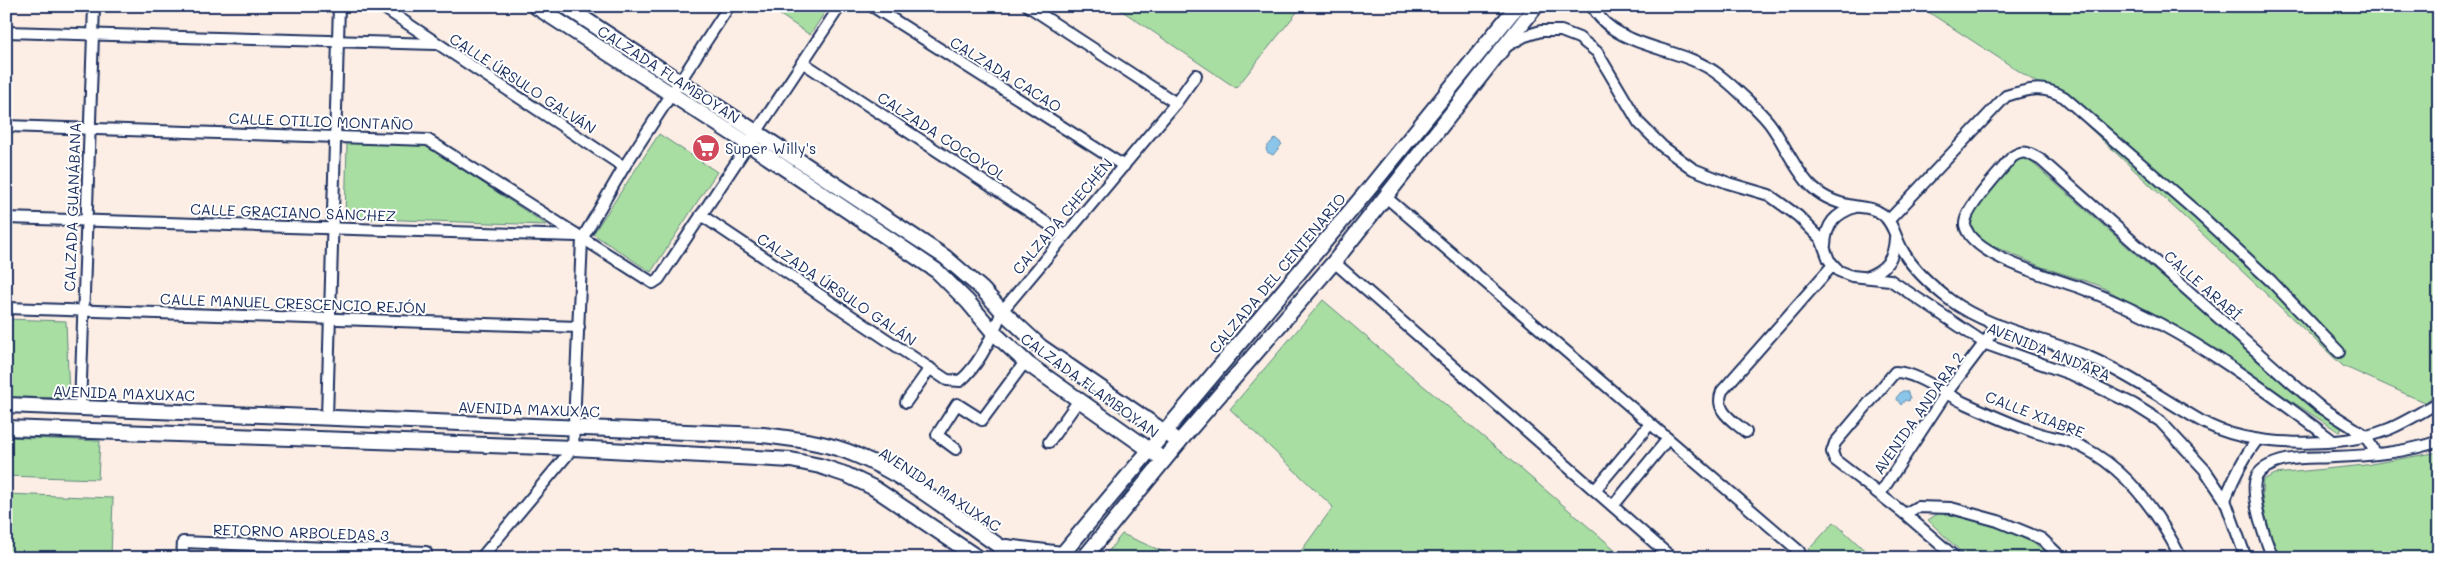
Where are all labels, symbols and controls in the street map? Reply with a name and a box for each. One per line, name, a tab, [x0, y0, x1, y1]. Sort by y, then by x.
street label: CALZADA FLAMBOYAN	[594, 20, 744, 128]
street label: CALLE ÚRSULO GALVÁN	[446, 28, 600, 138]
street label: CALZADA CACAO	[946, 32, 1066, 116]
street label: CALZADA COCOYOL	[874, 87, 1010, 185]
street label: CALLE OTILIO MONTAÑO	[228, 108, 414, 134]
street label: CALZADA GUANÁBANA	[59, 122, 85, 292]
supermarket icon: Super Willy's	[691, 133, 721, 163]
place label: Super Willy's	[725, 138, 816, 158]
street label: CALZADA CHECHÉN	[1007, 154, 1117, 278]
street label: CALZADA DEL CENTENARIO	[1204, 189, 1350, 357]
street label: CALLE GRACIANO SÁNCHEZ	[190, 198, 396, 226]
street label: CALZADA ÚRSULO GALÁN	[753, 228, 921, 350]
street label: CALLE ARABÍ	[2160, 246, 2246, 324]
street label: CALLE MANUEL CRESCENCIO REJÓN	[160, 288, 426, 318]
street label: AVENIDA ANDARA	[1984, 317, 2114, 385]
street label: CALZADA FLAMBOYAN	[1017, 328, 1163, 442]
street label: AVENIDA ANDARA 2	[1868, 348, 1968, 478]
street label: AVENIDA MAXUXAC	[53, 381, 196, 405]
street label: CALLE XIABRE	[1983, 386, 2088, 442]
street label: AVENIDA MAXUXAC	[458, 397, 601, 421]
street label: AVENIDA MAXUXAC	[875, 442, 1005, 536]
street label: RETORNO ARBOLEDAS 3	[213, 519, 390, 545]

